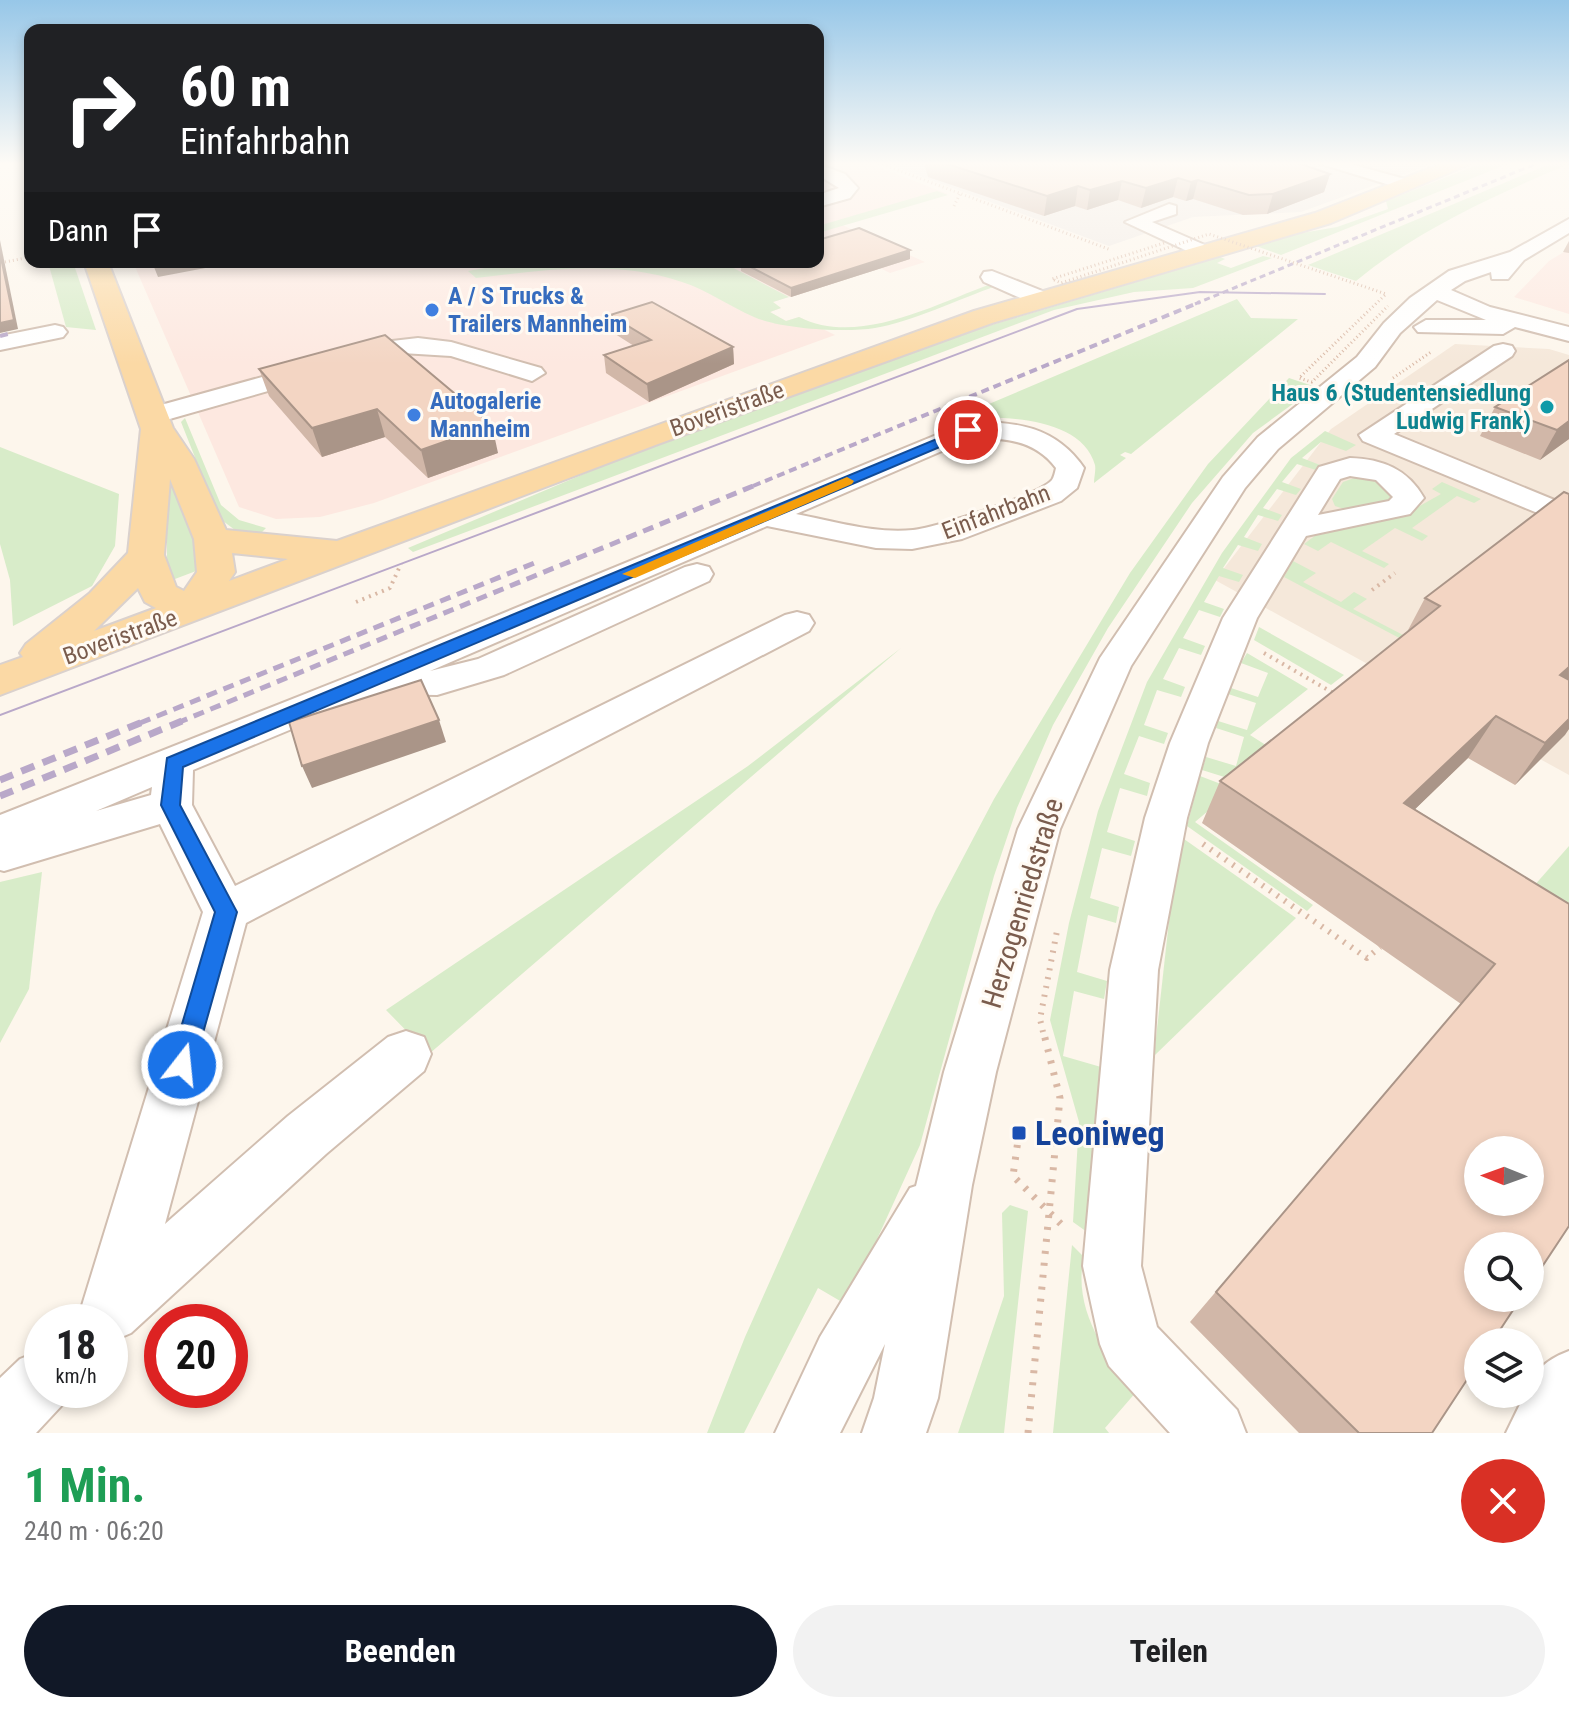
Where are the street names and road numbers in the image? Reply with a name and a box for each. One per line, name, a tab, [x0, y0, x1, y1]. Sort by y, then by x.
street label: Boveristraße	[666, 375, 788, 443]
street label: Einfahrbahn	[938, 479, 1054, 545]
street label: Boveristraße	[59, 603, 181, 671]
street label: Herzogenriedstraße	[975, 794, 1070, 1012]

